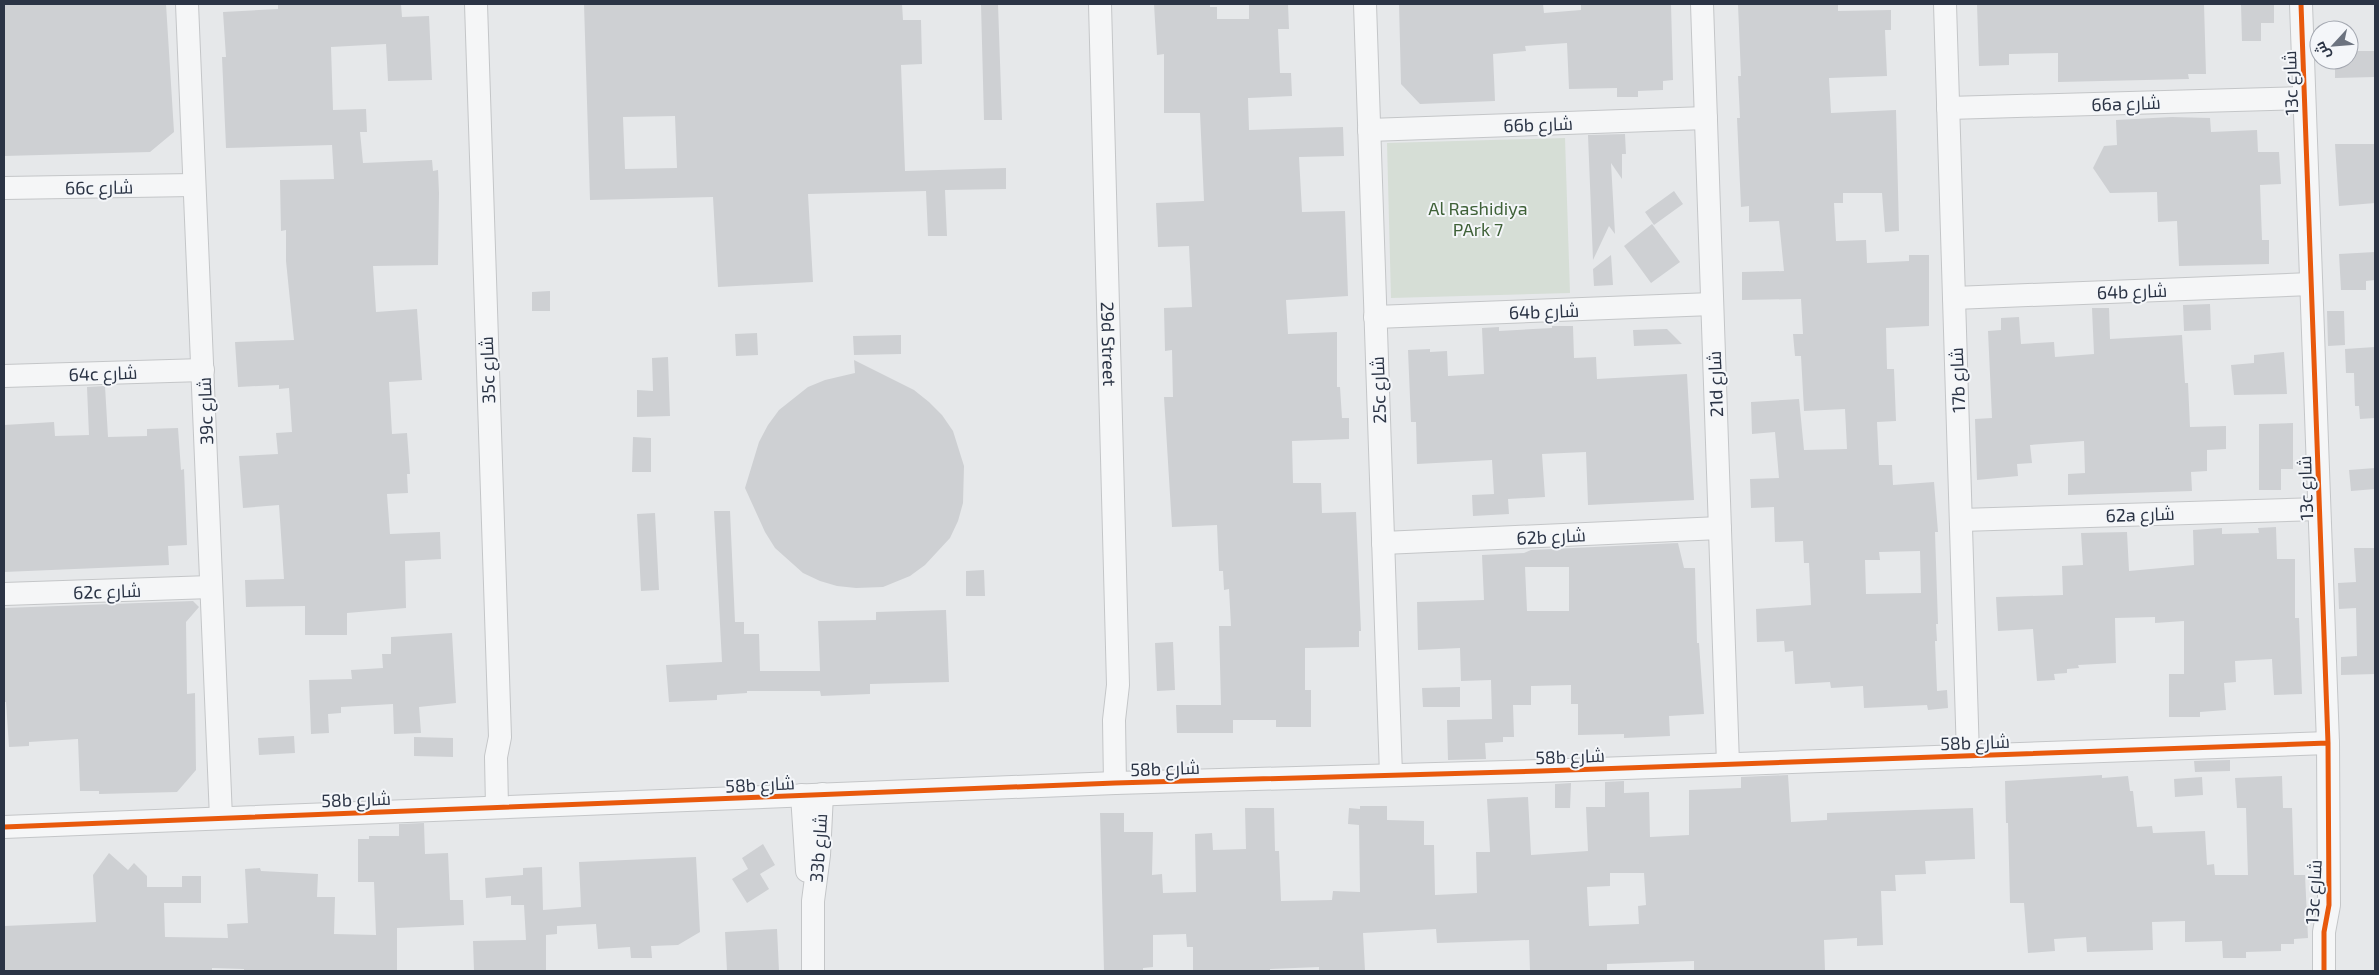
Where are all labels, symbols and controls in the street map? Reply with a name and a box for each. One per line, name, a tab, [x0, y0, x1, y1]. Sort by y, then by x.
north arrow	[2309, 20, 2359, 70]
text: ش	[2310, 39, 2334, 63]
street label: 13c شارع	[2278, 50, 2304, 116]
street label: 66a شارع	[2091, 91, 2161, 117]
street label: 66b شارع	[1503, 112, 1573, 138]
street label: 66c شارع	[65, 175, 133, 201]
park label: Al Rashidiya PArk 7	[1428, 197, 1528, 240]
street label: 64b شارع	[2096, 279, 2168, 305]
street label: 64b شارع	[1508, 299, 1580, 325]
street label: 29d Street	[1097, 301, 1121, 387]
street label: 35c شارع	[475, 336, 501, 404]
street label: 17b شارع	[1945, 347, 1971, 413]
street label: 21d شارع	[1703, 350, 1729, 418]
street label: 25c شارع	[1366, 356, 1392, 424]
street label: 64c شارع	[68, 361, 138, 387]
street label: 39c شارع	[193, 377, 219, 445]
street label: 13c شارع	[2293, 455, 2319, 521]
street label: 62a شارع	[2105, 502, 2175, 528]
street label: 62b شارع	[1516, 523, 1586, 551]
street label: 62c شارع	[73, 579, 141, 605]
street label: 58b شارع	[1940, 730, 2010, 756]
street label: 58b شارع	[1535, 744, 1605, 770]
street label: 58b شارع	[1130, 756, 1200, 782]
street label: 58b شارع	[725, 771, 795, 799]
street label: 58b شارع	[321, 787, 391, 813]
street label: 33b شارع	[805, 813, 833, 883]
street label: 13c شارع	[2300, 859, 2328, 925]

